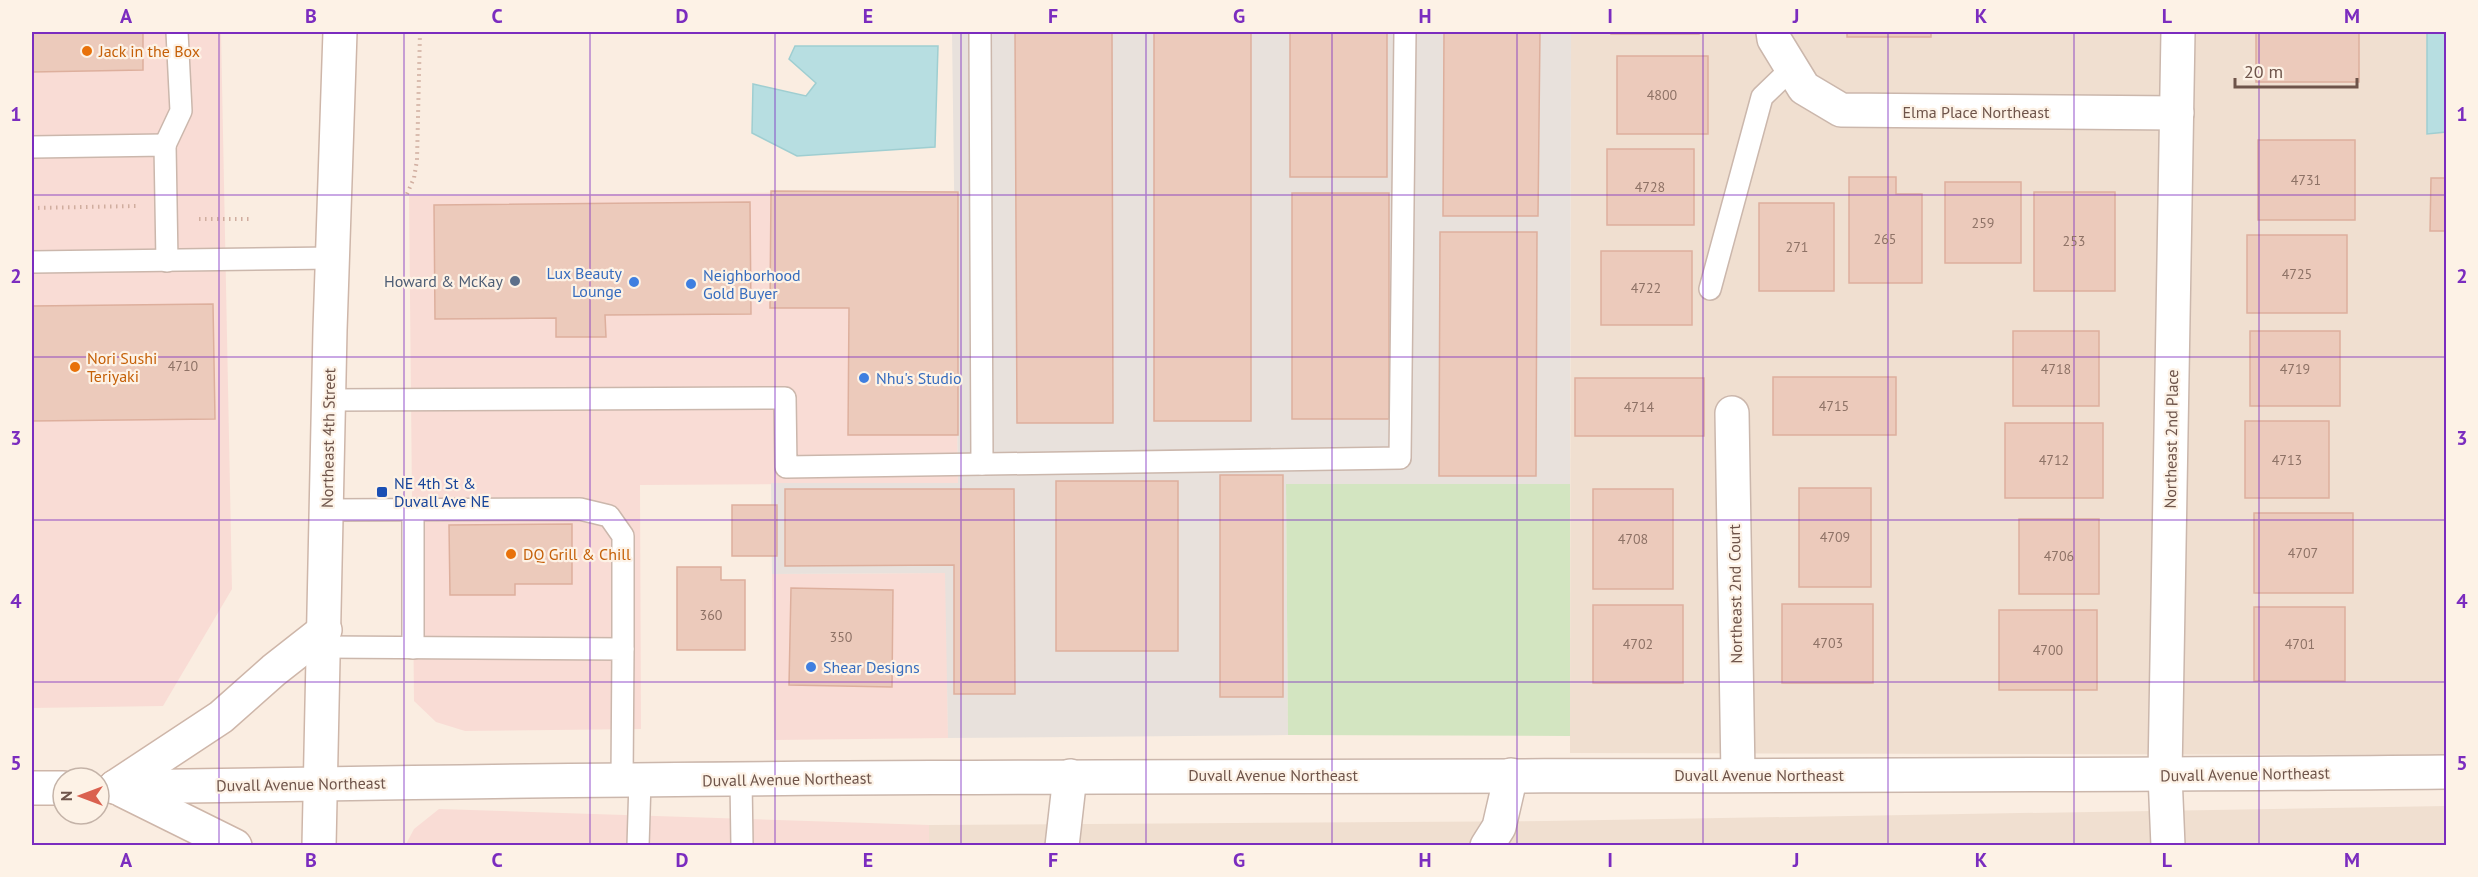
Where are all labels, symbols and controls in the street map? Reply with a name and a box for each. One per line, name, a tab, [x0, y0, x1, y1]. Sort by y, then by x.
text: A	[120, 3, 133, 29]
text: B	[305, 3, 317, 29]
text: C	[491, 3, 503, 29]
text: D	[676, 3, 689, 29]
text: E	[863, 3, 873, 29]
text: F	[1048, 3, 1058, 29]
text: G	[1233, 3, 1245, 29]
text: H	[1418, 3, 1432, 29]
text: I	[1607, 3, 1613, 29]
text: J	[1792, 3, 1799, 29]
text: K	[1975, 3, 1988, 29]
text: L	[2162, 3, 2173, 29]
text: M	[2344, 3, 2360, 29]
place label: Jack in the Box	[98, 41, 200, 61]
marker: Jack in the Box	[80, 44, 94, 58]
scale bar	[2235, 51, 2356, 89]
text: 20 m	[2244, 60, 2283, 83]
house number: 4800	[1647, 86, 1678, 104]
text: 1	[10, 101, 22, 127]
text: 1	[2456, 101, 2468, 127]
street label: Elma Place Northeast	[1903, 102, 2050, 122]
house number: 4731	[2291, 171, 2321, 189]
house number: 4728	[1635, 178, 1665, 196]
house number: 259	[1972, 214, 1994, 232]
house number: 265	[1874, 230, 1896, 248]
house number: 253	[2063, 232, 2085, 250]
house number: 271	[1786, 238, 1808, 256]
text: 2	[10, 263, 22, 289]
place label: Lux Beauty Lounge	[546, 263, 623, 301]
text: 2	[2456, 263, 2468, 289]
place label: Neighborhood Gold Buyer	[703, 265, 801, 303]
house number: 4725	[2282, 265, 2312, 283]
place label: Howard & McKay	[384, 271, 504, 291]
marker: Howard & McKay	[508, 274, 522, 288]
marker: Lux Beauty Lounge	[627, 275, 641, 289]
marker: Neighborhood Gold Buyer	[684, 277, 698, 291]
house number: 4722	[1631, 279, 1661, 297]
place label: Nori Sushi Teriyaki	[87, 348, 157, 386]
house number: 4710	[168, 357, 199, 375]
marker: Nori Sushi Teriyaki	[68, 360, 82, 374]
house number: 4718	[2041, 360, 2071, 378]
house number: 4719	[2280, 360, 2310, 378]
street label: Northeast 4th Street	[317, 367, 339, 508]
place label: Nhu's Studio	[876, 368, 962, 388]
street label: Northeast 2nd Place	[2160, 369, 2182, 509]
marker: Nhu's Studio	[857, 371, 871, 385]
house number: 4715	[1819, 397, 1849, 415]
house number: 4714	[1624, 398, 1655, 416]
text: 3	[10, 425, 22, 451]
text: 3	[2456, 425, 2468, 451]
house number: 4712	[2039, 451, 2069, 469]
house number: 4713	[2272, 451, 2302, 469]
place label: NE 4th St & Duvall Ave NE	[394, 473, 490, 511]
marker: NE 4th St & Duvall Ave NE	[375, 485, 389, 499]
street label: Northeast 2nd Court	[1724, 524, 1746, 664]
house number: 4709	[1820, 528, 1850, 546]
house number: 4708	[1618, 530, 1648, 548]
place label: DQ Grill & Chill	[523, 544, 631, 564]
house number: 4707	[2288, 544, 2318, 562]
marker: DQ Grill & Chill	[504, 547, 518, 561]
house number: 4706	[2044, 547, 2074, 565]
text: 4	[10, 588, 22, 614]
text: 4	[2456, 588, 2468, 614]
house number: 360	[700, 606, 723, 624]
house number: 350	[830, 628, 853, 646]
house number: 4703	[1813, 634, 1843, 652]
house number: 4702	[1623, 635, 1653, 653]
house number: 4701	[2285, 635, 2315, 653]
house number: 4700	[2033, 641, 2064, 659]
place label: Shear Designs	[823, 657, 920, 677]
marker: Shear Designs	[804, 660, 818, 674]
text: 5	[10, 750, 22, 776]
text: 5	[2456, 750, 2468, 776]
street label: Duvall Avenue Northeast	[2160, 763, 2331, 785]
street label: Duvall Avenue Northeast	[1188, 765, 1358, 785]
street label: Duvall Avenue Northeast	[1674, 765, 1844, 785]
north arrow	[51, 766, 111, 826]
street label: Duvall Avenue Northeast	[702, 768, 873, 790]
street label: Duvall Avenue Northeast	[216, 773, 387, 795]
text: N	[56, 791, 76, 801]
text: A	[120, 847, 133, 873]
text: B	[305, 847, 317, 873]
text: C	[491, 847, 503, 873]
text: D	[676, 847, 689, 873]
text: E	[863, 847, 873, 873]
text: F	[1048, 847, 1058, 873]
text: G	[1233, 847, 1245, 873]
text: H	[1418, 847, 1432, 873]
text: I	[1607, 847, 1613, 873]
text: J	[1792, 847, 1799, 873]
text: K	[1975, 847, 1988, 873]
text: L	[2162, 847, 2173, 873]
text: M	[2344, 847, 2360, 873]

